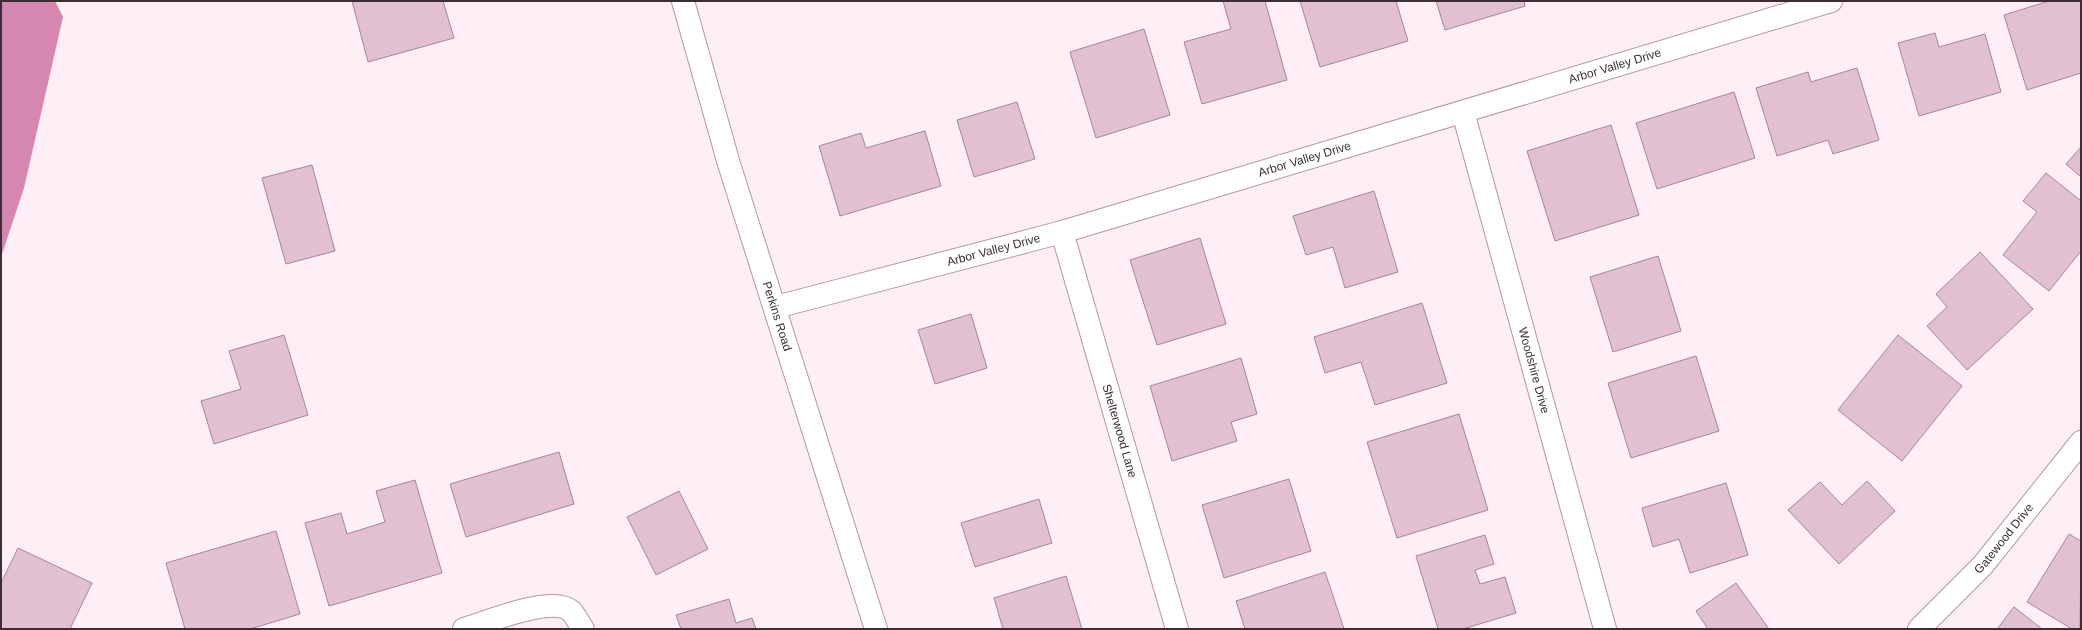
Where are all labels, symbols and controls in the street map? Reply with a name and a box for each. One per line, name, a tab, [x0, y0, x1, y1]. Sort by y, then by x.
street label: Arbor Valley Drive	[1567, 45, 1663, 86]
street label: Arbor Valley Drive	[1257, 139, 1353, 180]
street label: Arbor Valley Drive	[945, 231, 1042, 269]
street label: Perkins Road	[760, 280, 795, 353]
street label: Woodshire Drive	[1515, 326, 1553, 415]
street label: Shelterwood Lane	[1099, 382, 1140, 480]
street label: Gatewood Drive	[1971, 501, 2036, 577]

